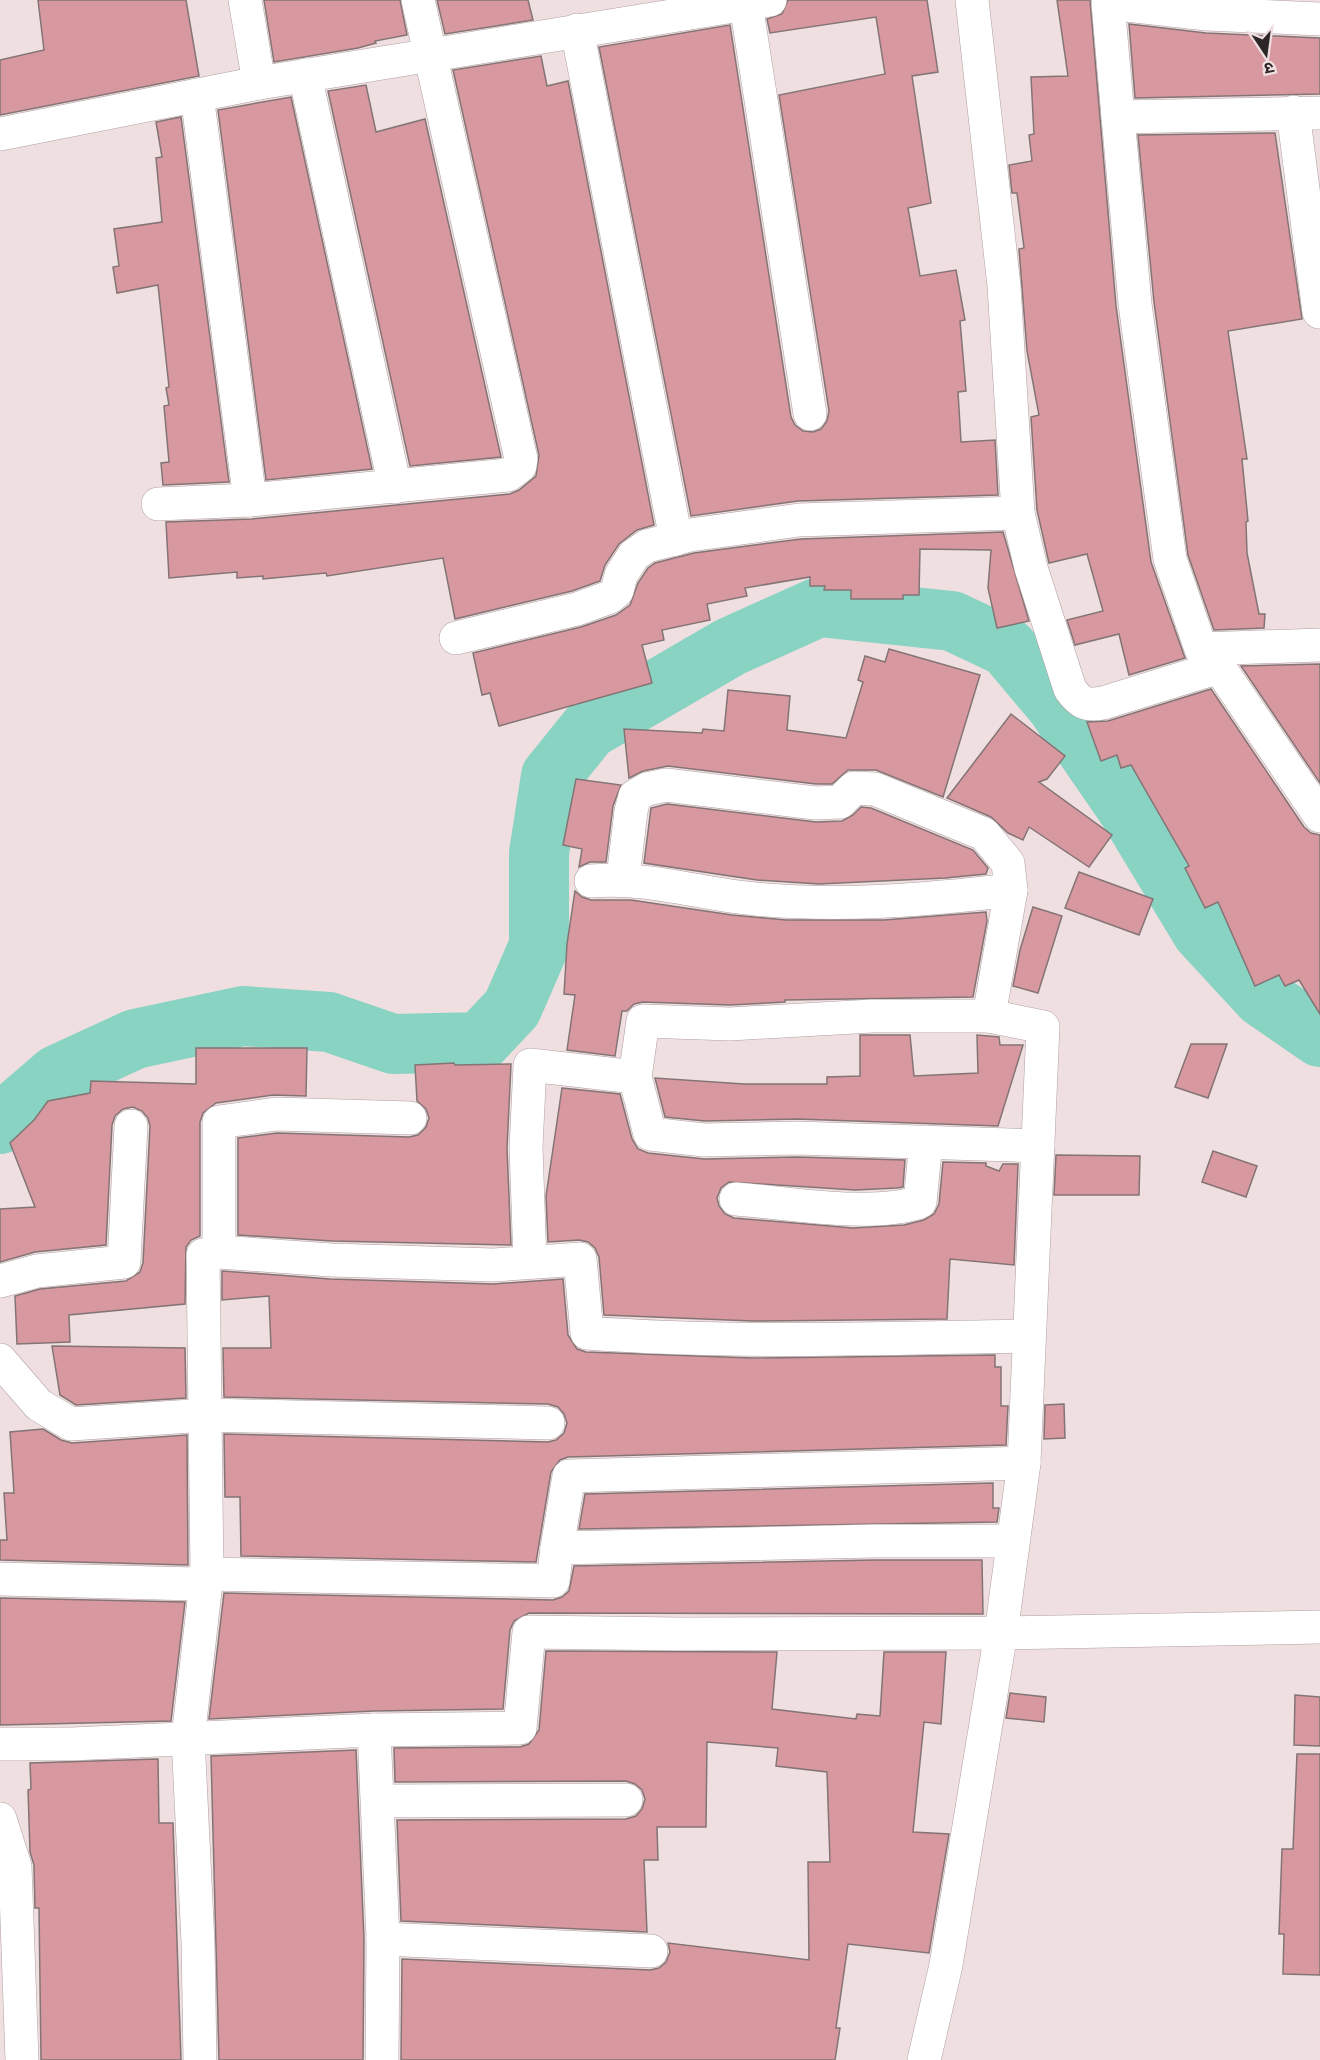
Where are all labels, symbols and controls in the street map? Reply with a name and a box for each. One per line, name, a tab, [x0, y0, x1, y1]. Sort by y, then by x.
north arrow	[1236, 24, 1296, 84]
text: उ	[1262, 58, 1276, 81]

